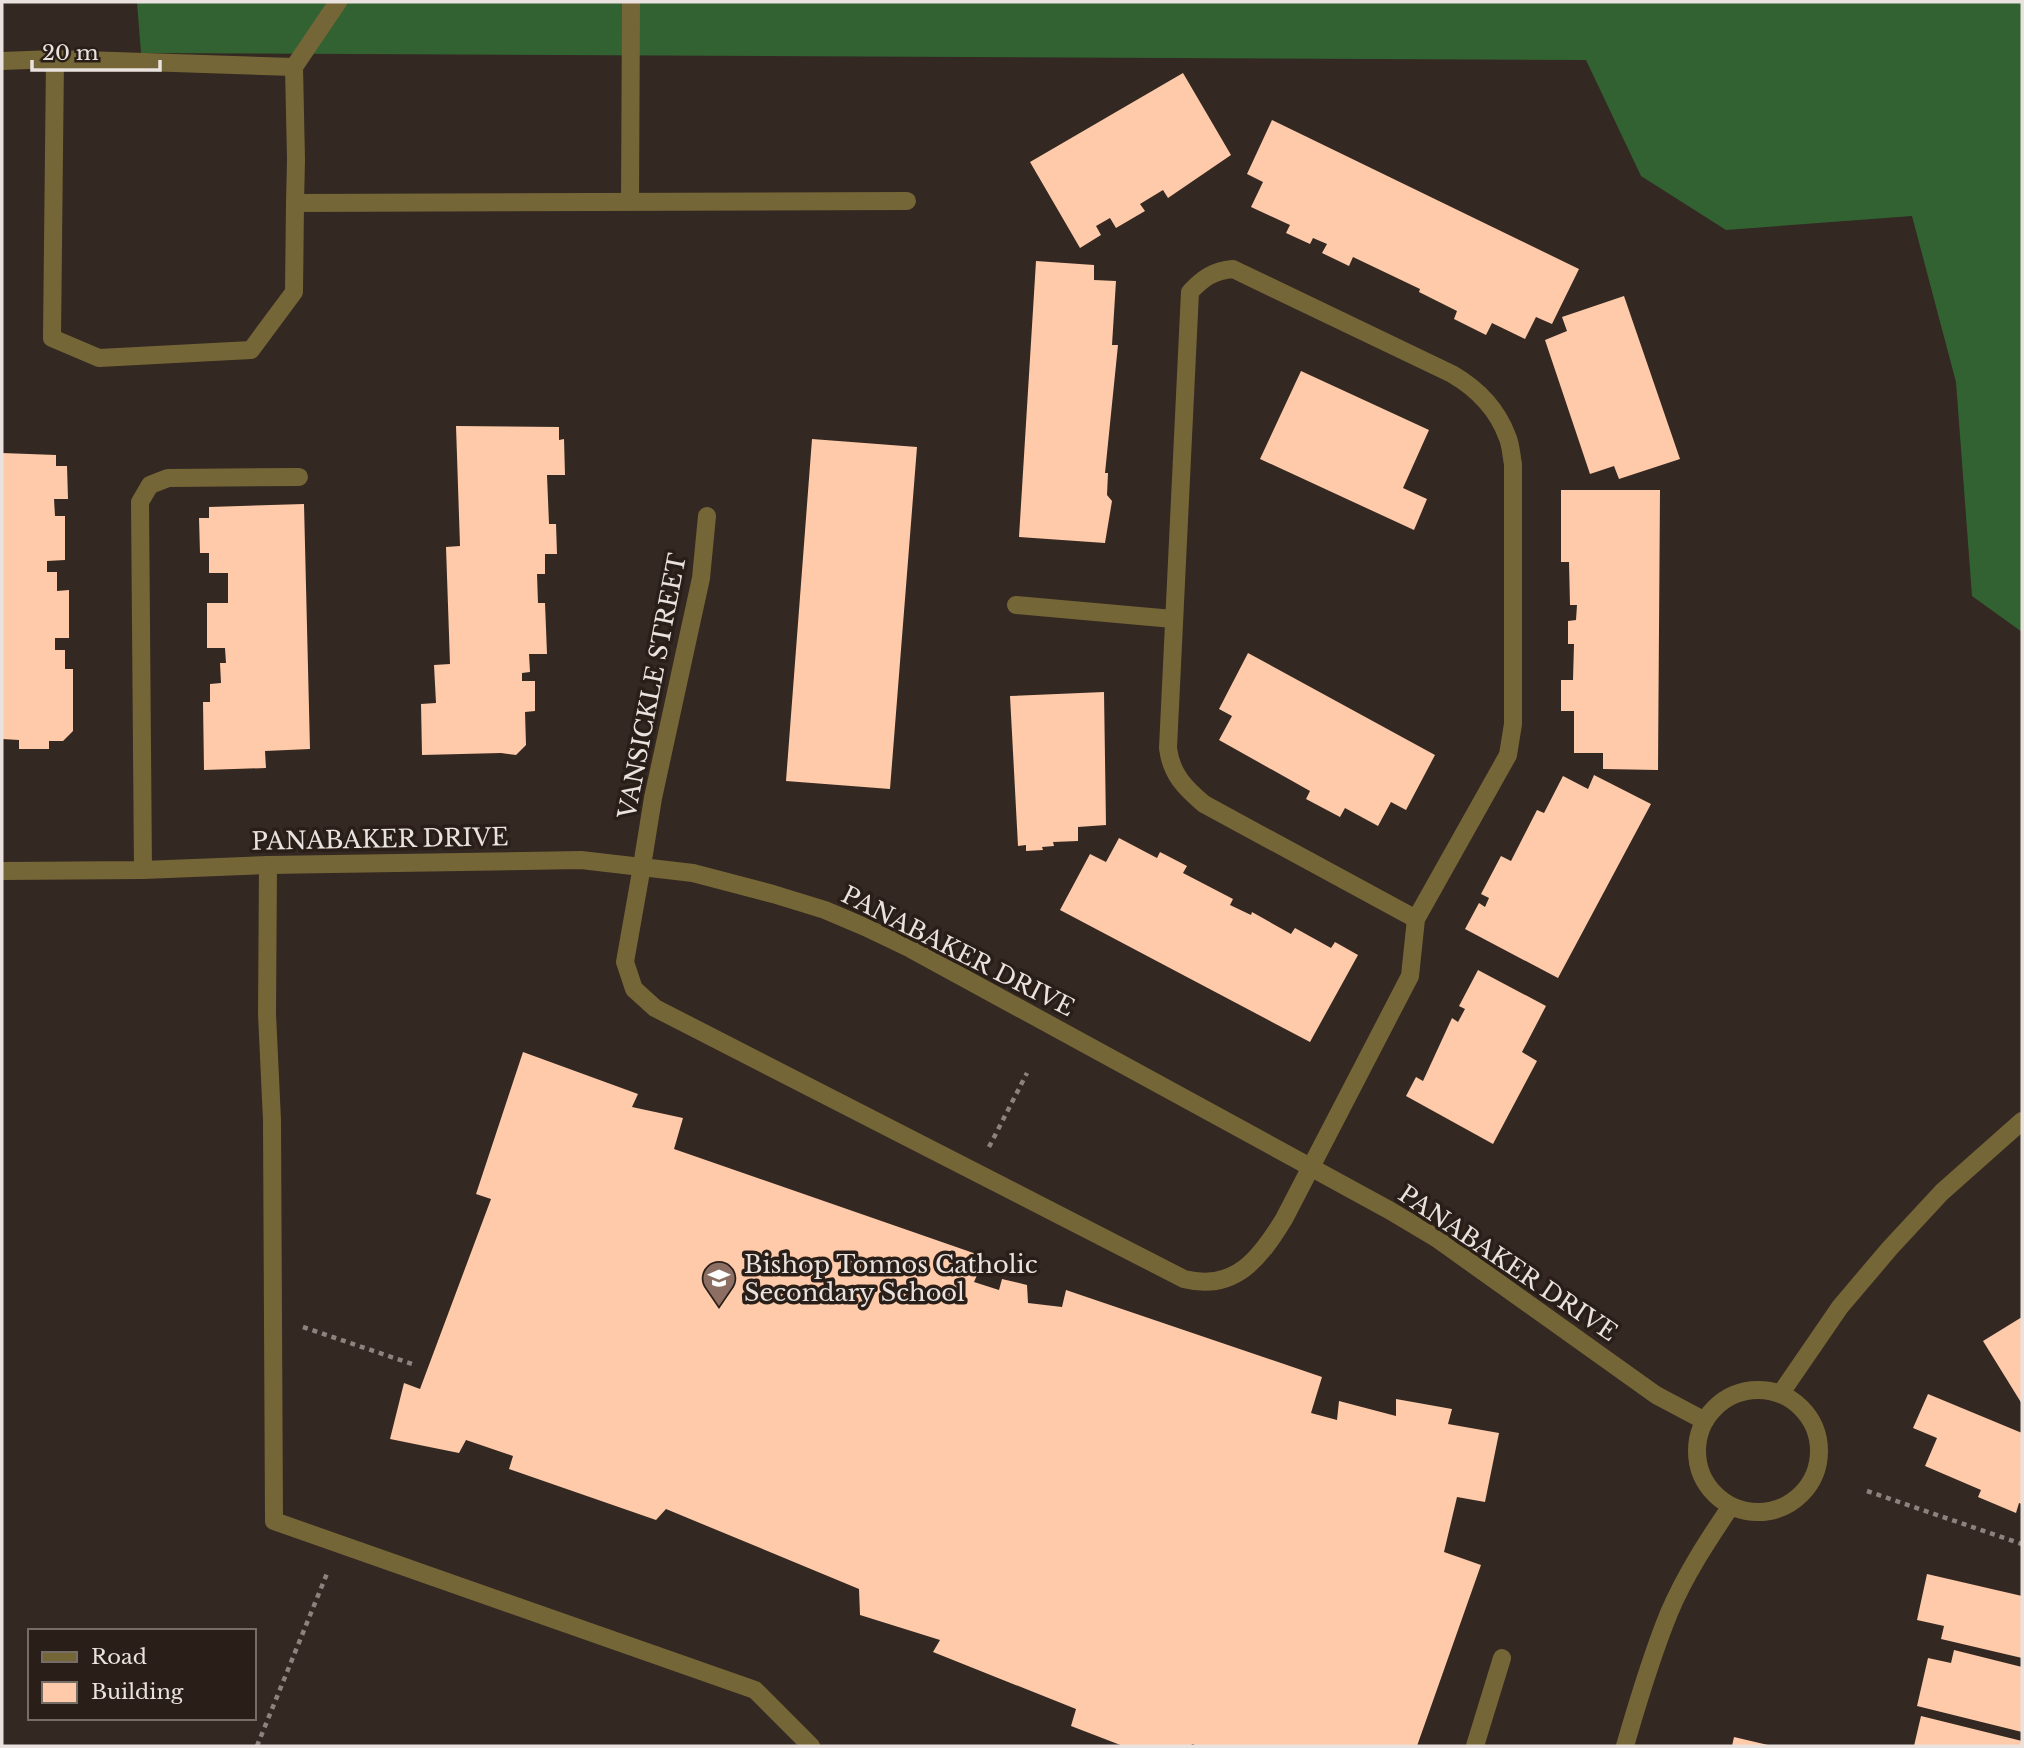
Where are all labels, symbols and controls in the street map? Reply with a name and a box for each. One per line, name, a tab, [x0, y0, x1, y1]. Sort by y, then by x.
scale bar	[32, 28, 159, 72]
text: 20 m	[42, 40, 99, 66]
street label: VANSICKLE STREET	[612, 551, 692, 822]
street label: PANABAKER DRIVE	[251, 822, 509, 856]
street label: PANABAKER DRIVE	[837, 880, 1079, 1022]
street label: PANABAKER DRIVE	[1393, 1179, 1623, 1347]
place label: Bishop Tonnos Catholic Secondary School	[744, 1250, 1038, 1307]
school or university icon: Bishop Tonnos Catholic Secondary School	[700, 1259, 738, 1308]
legend	[28, 1629, 256, 1720]
text: Road	[91, 1644, 147, 1670]
text: Building	[91, 1679, 184, 1705]

